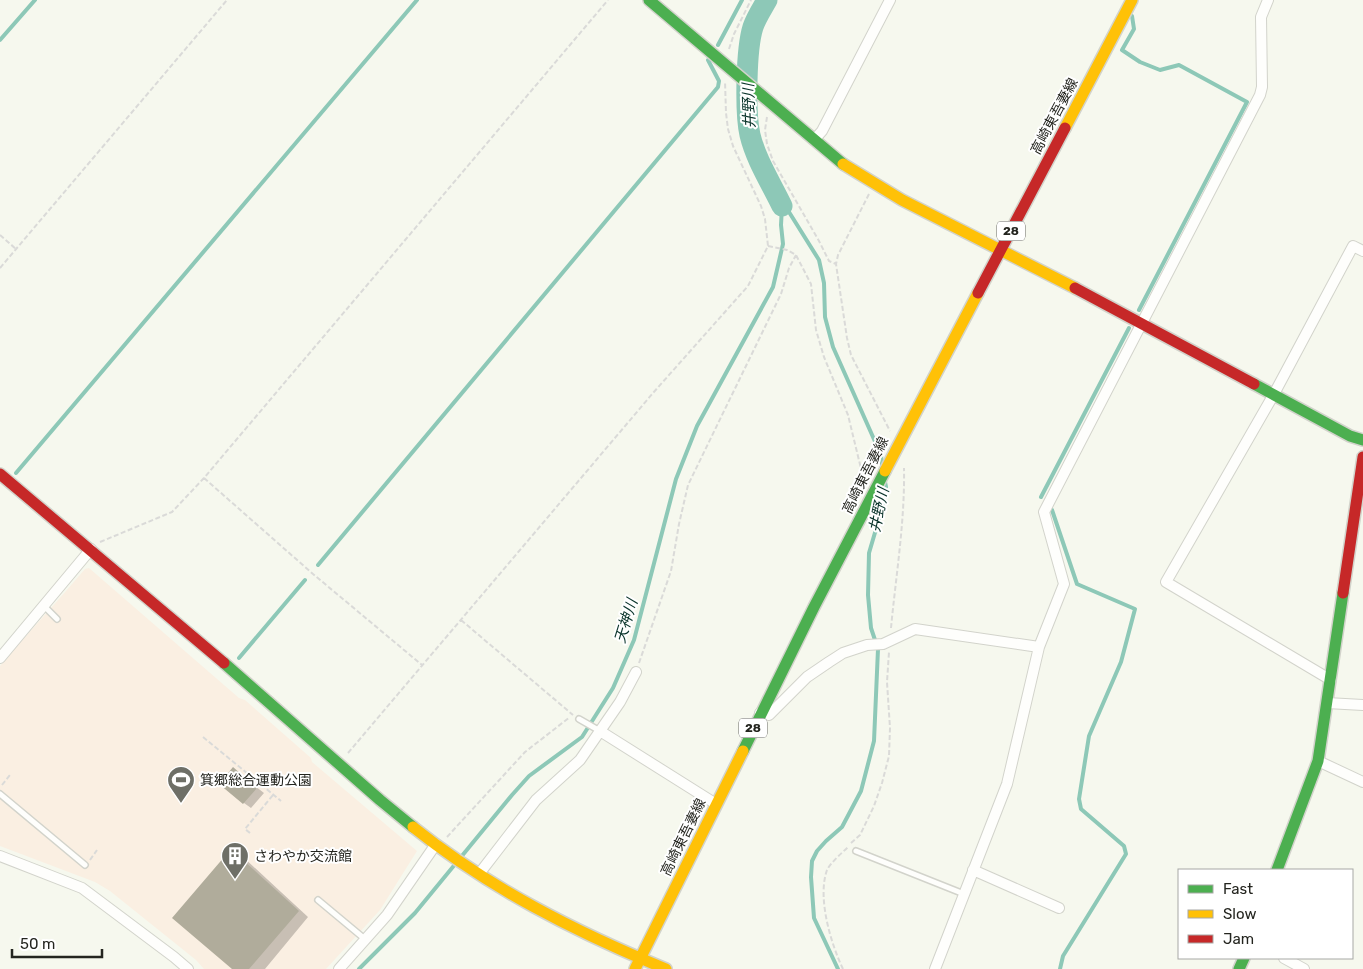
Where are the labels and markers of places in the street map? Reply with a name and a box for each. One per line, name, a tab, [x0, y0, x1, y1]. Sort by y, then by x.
sports icon: 箕郷総合運動公園	[166, 765, 196, 804]
place label: 箕郷総合運動公園	[200, 772, 312, 789]
building icon: さわやか交流館	[220, 841, 250, 880]
place label: さわやか交流館	[254, 848, 352, 865]

